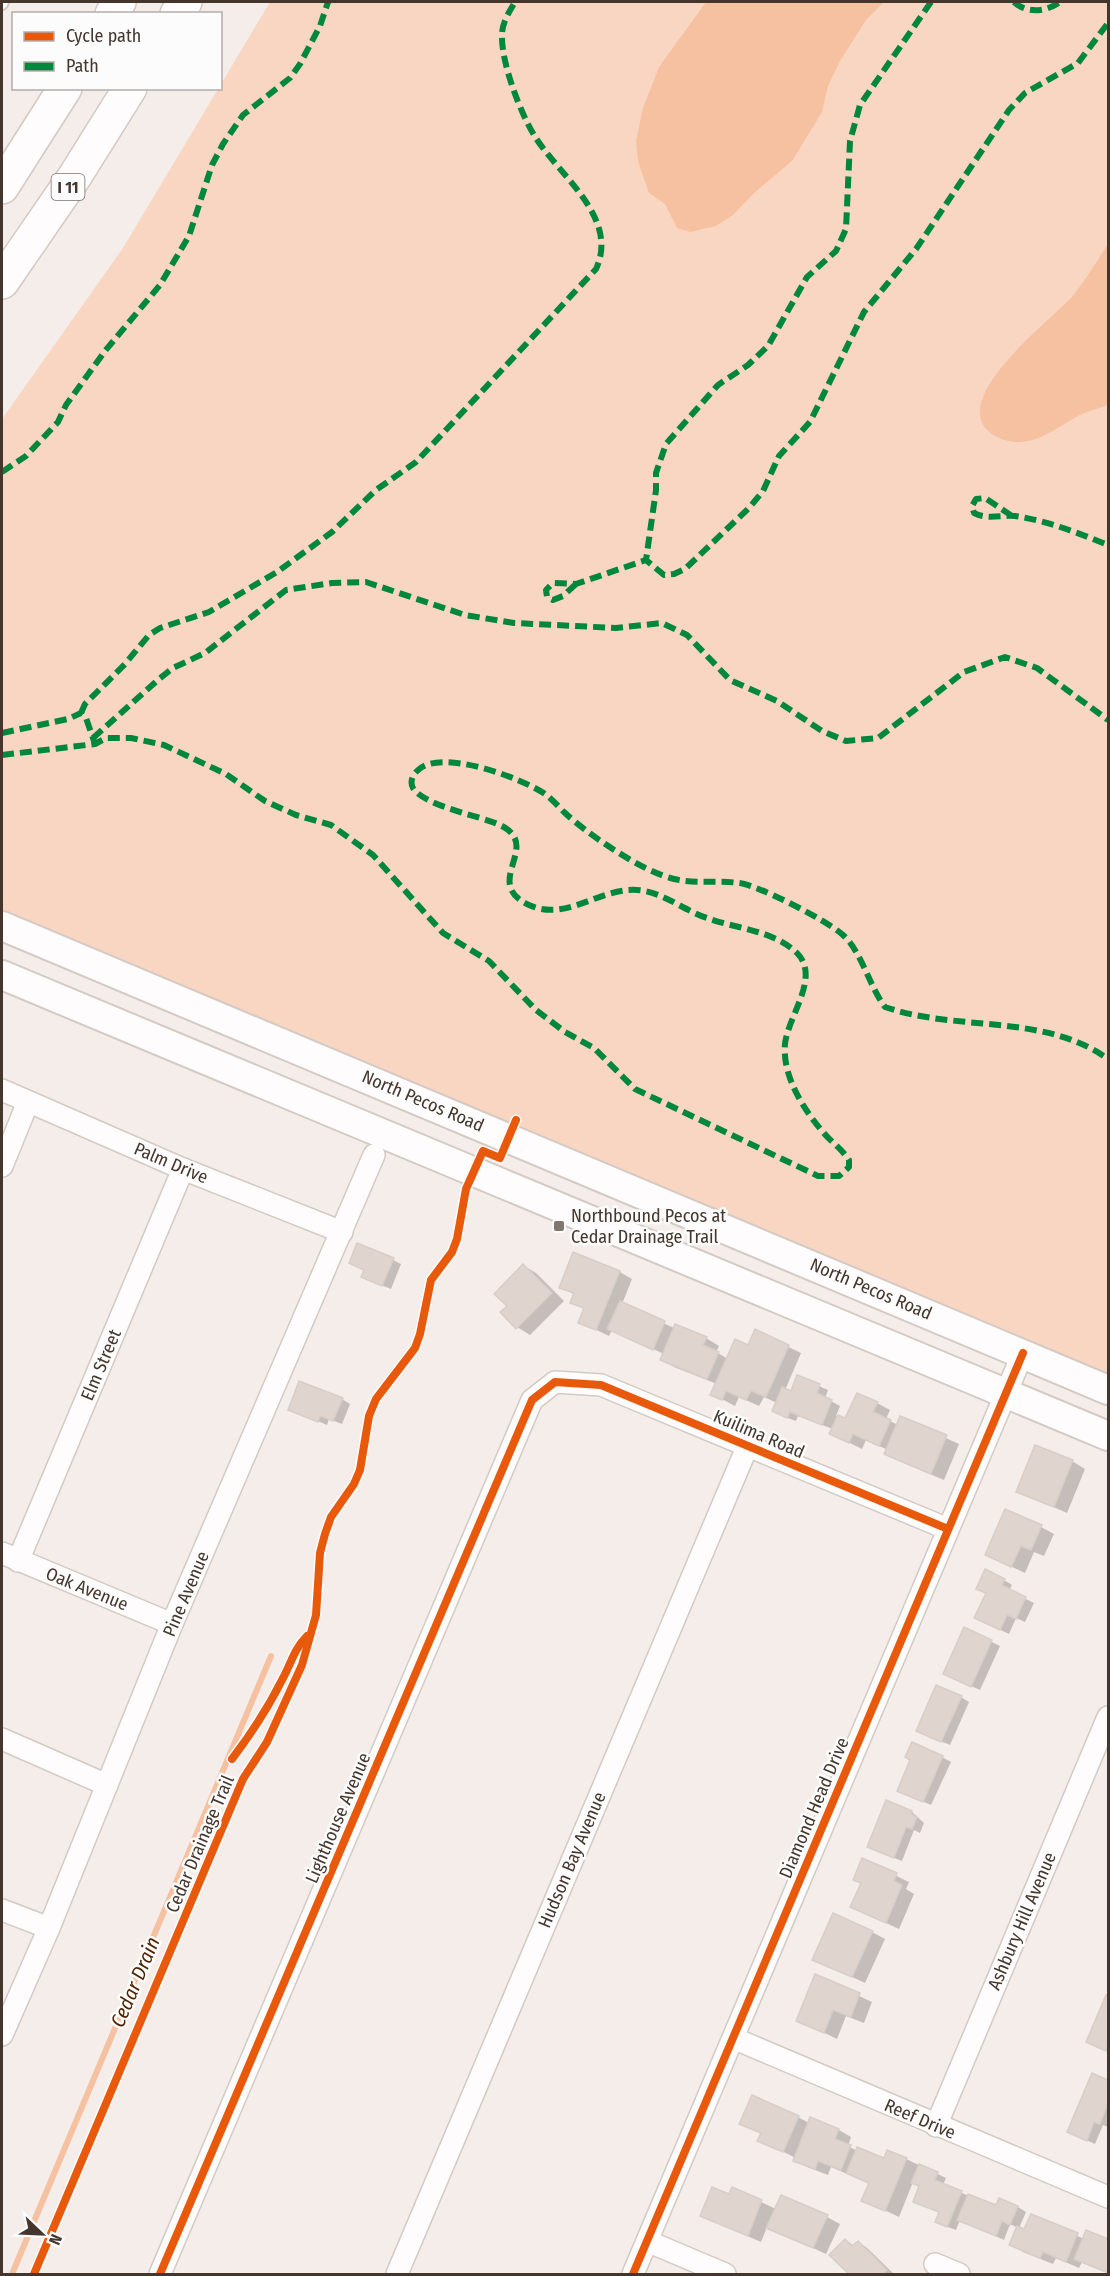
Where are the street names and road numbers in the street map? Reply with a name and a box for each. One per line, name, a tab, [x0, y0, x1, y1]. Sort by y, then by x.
road number: I 11	[52, 174, 84, 200]
street label: North Pecos Road	[359, 1065, 487, 1137]
street label: Palm Drive	[131, 1138, 211, 1188]
street label: North Pecos Road	[807, 1253, 935, 1325]
street label: Elm Street	[76, 1326, 126, 1404]
street label: Kuilima Road	[710, 1405, 808, 1463]
street label: Pine Avenue	[158, 1548, 214, 1640]
street label: Oak Avenue	[43, 1563, 131, 1615]
street label: Diamond Head Drive	[774, 1734, 854, 1882]
street label: Lighthouse Avenue	[301, 1749, 375, 1887]
street label: Cedar Drainage Trail	[161, 1772, 239, 1916]
street label: Hudson Bay Avenue	[533, 1789, 611, 1931]
street label: Ashbury Hill Avenue	[983, 1849, 1061, 1993]
street label: Reef Drive	[881, 2094, 959, 2144]

